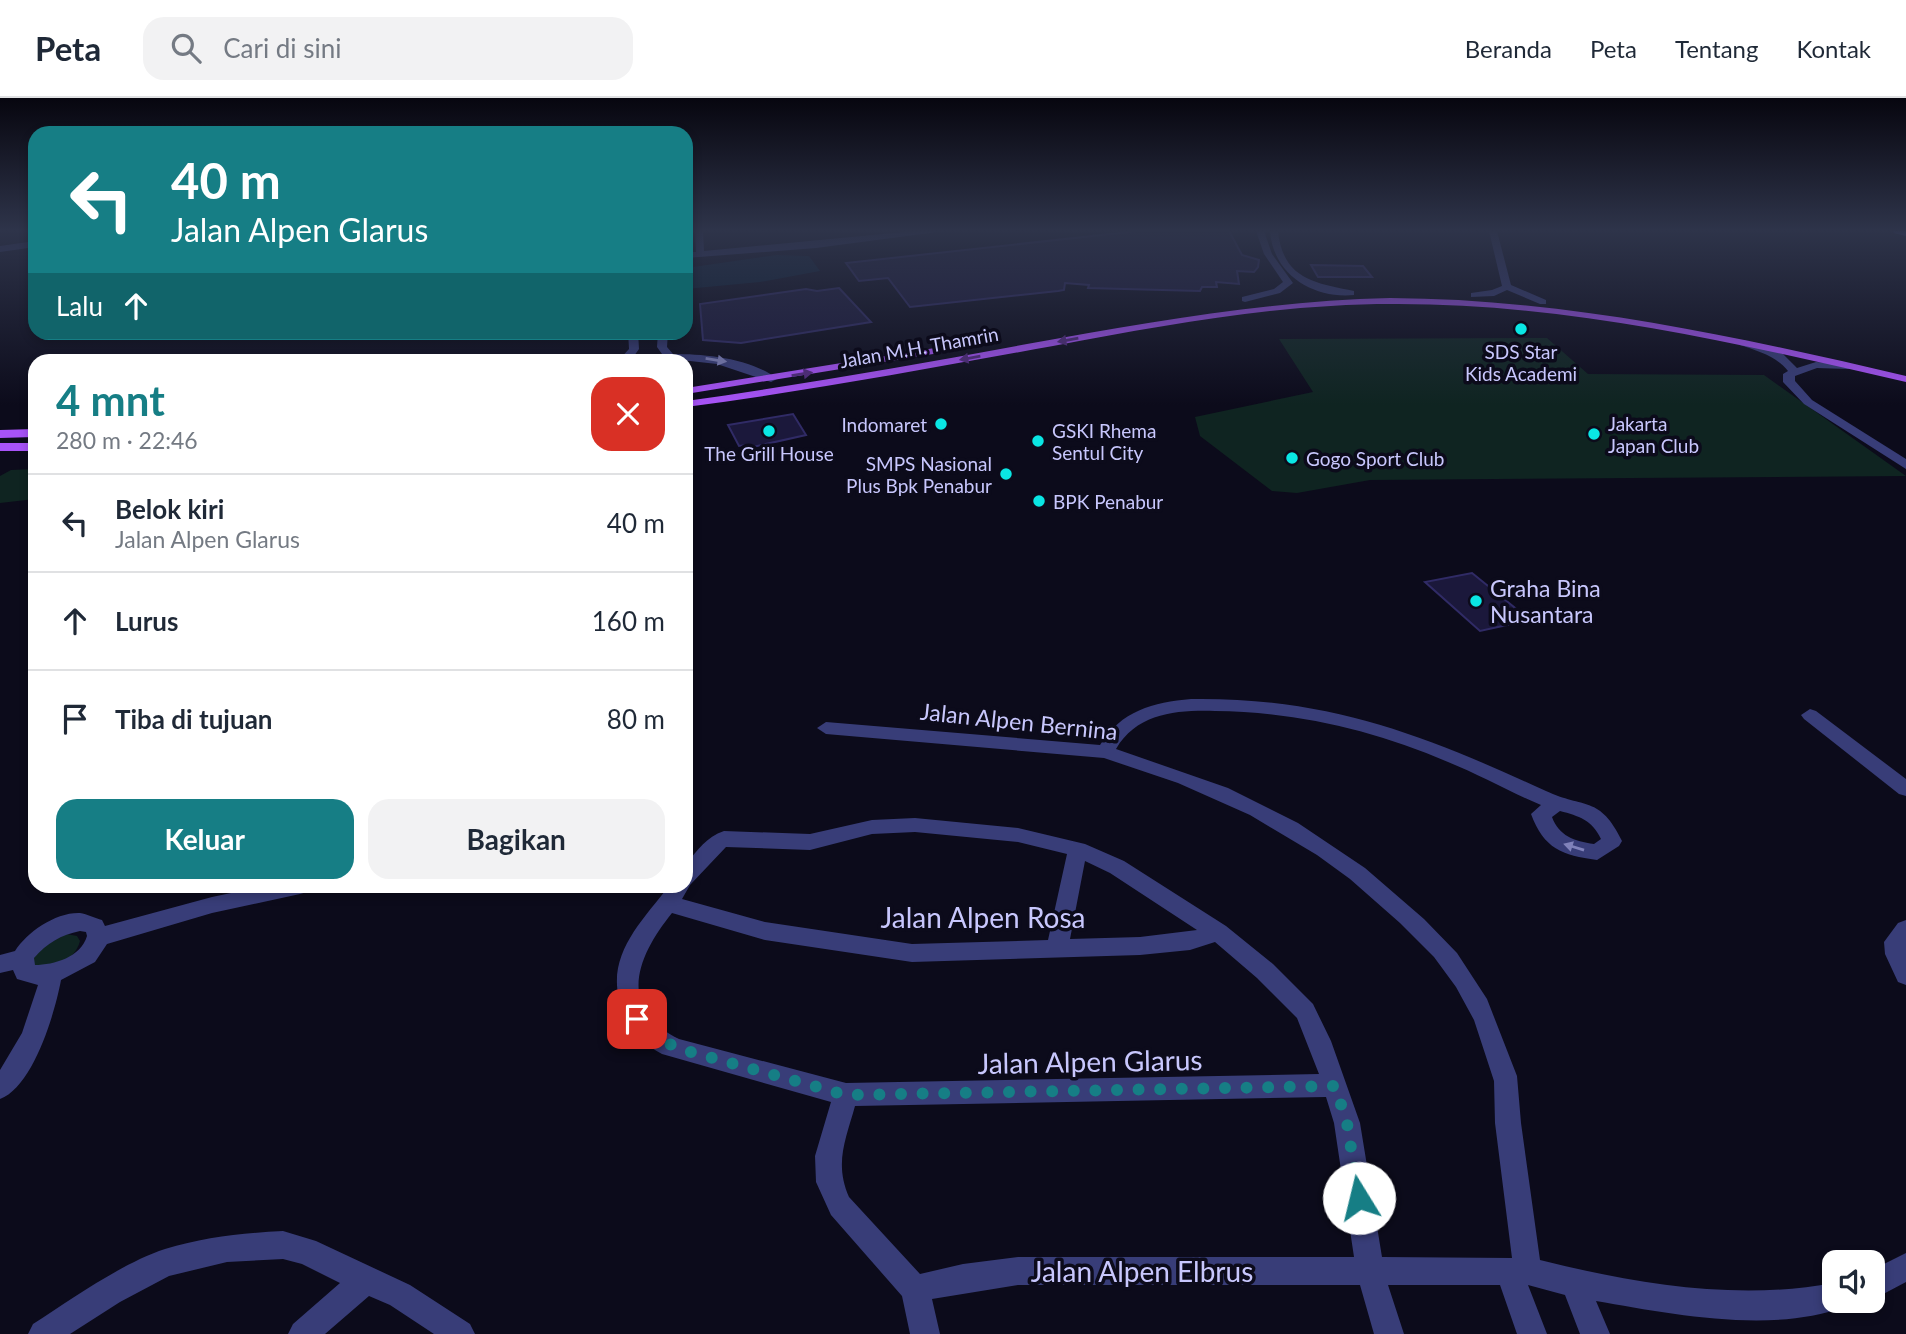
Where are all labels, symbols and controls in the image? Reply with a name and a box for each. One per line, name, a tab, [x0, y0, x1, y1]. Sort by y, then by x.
search box	[143, 17, 633, 80]
text: Peta	[35, 28, 101, 68]
icon: search	[167, 29, 205, 67]
text: Cari di sini	[223, 32, 342, 64]
text: Beranda	[1465, 34, 1552, 63]
text: Peta	[1590, 34, 1637, 63]
text: Tentang	[1675, 34, 1758, 63]
text: Kontak	[1796, 34, 1871, 63]
text: 40 m	[171, 151, 281, 209]
icon: left	[56, 154, 147, 245]
text: Jalan Alpen Glarus	[171, 210, 428, 249]
icon: ahead	[117, 287, 155, 325]
text: Lalu	[56, 290, 103, 322]
marker: SDS Star Kids Academi	[1513, 321, 1529, 337]
street label: Jalan M.H. Thamrin	[838, 322, 1000, 372]
one-way arrow	[1057, 335, 1079, 346]
place label: SDS Star Kids Academi	[1465, 340, 1577, 385]
one-way arrow	[959, 353, 981, 364]
one-way arrow	[705, 355, 727, 366]
one-way arrow	[791, 369, 813, 380]
text: 4 mnt	[56, 375, 165, 425]
button: close	[591, 377, 665, 451]
place label: Jakarta Japan Club	[1608, 412, 1699, 457]
place label: Indomaret	[841, 413, 927, 436]
marker: Indomaret	[933, 416, 949, 432]
place label: GSKI Rhema Sentul City	[1052, 419, 1156, 464]
marker: The Grill House	[761, 423, 777, 439]
text: 280 m · 22:46	[56, 426, 198, 454]
marker: Jakarta Japan Club	[1586, 426, 1602, 442]
marker: GSKI Rhema Sentul City	[1030, 433, 1046, 449]
place label: The Grill House	[704, 442, 834, 465]
place label: Gogo Sport Club	[1306, 447, 1444, 470]
marker: Gogo Sport Club	[1284, 450, 1300, 466]
place label: SMPS Nasional Plus Bpk Penabur	[846, 452, 992, 497]
marker: SMPS Nasional Plus Bpk Penabur	[998, 466, 1014, 482]
place label: BPK Penabur	[1053, 490, 1163, 513]
text: Belok kiri	[115, 493, 224, 525]
marker: BPK Penabur	[1031, 493, 1047, 509]
icon: left	[56, 504, 94, 542]
text: 40 m	[607, 507, 665, 539]
text: Jalan Alpen Glarus	[115, 525, 300, 553]
place label: Graha Bina Nusantara	[1490, 574, 1601, 628]
marker: Graha Bina Nusantara	[1468, 593, 1484, 609]
icon: ahead	[56, 602, 94, 640]
text: Lurus	[115, 605, 178, 637]
text: 160 m	[592, 605, 665, 637]
street label: Jalan Alpen Bernina	[919, 697, 1119, 745]
icon: arrive	[56, 700, 94, 738]
text: Tiba di tujuan	[115, 703, 273, 735]
text: 80 m	[607, 703, 665, 735]
button: Keluar	[56, 799, 354, 879]
button: Bagikan	[368, 799, 665, 879]
one-way arrow	[1563, 842, 1584, 852]
street label: Jalan Alpen Rosa	[881, 900, 1085, 934]
pin	[607, 989, 667, 1049]
icon: arrive	[618, 1000, 656, 1038]
street label: Jalan Alpen Glarus	[977, 1042, 1203, 1080]
position arrow	[1322, 1161, 1396, 1235]
map controls	[1822, 1250, 1885, 1313]
button: sound	[1822, 1250, 1885, 1313]
street label: Jalan Alpen Elbrus	[1031, 1254, 1253, 1288]

